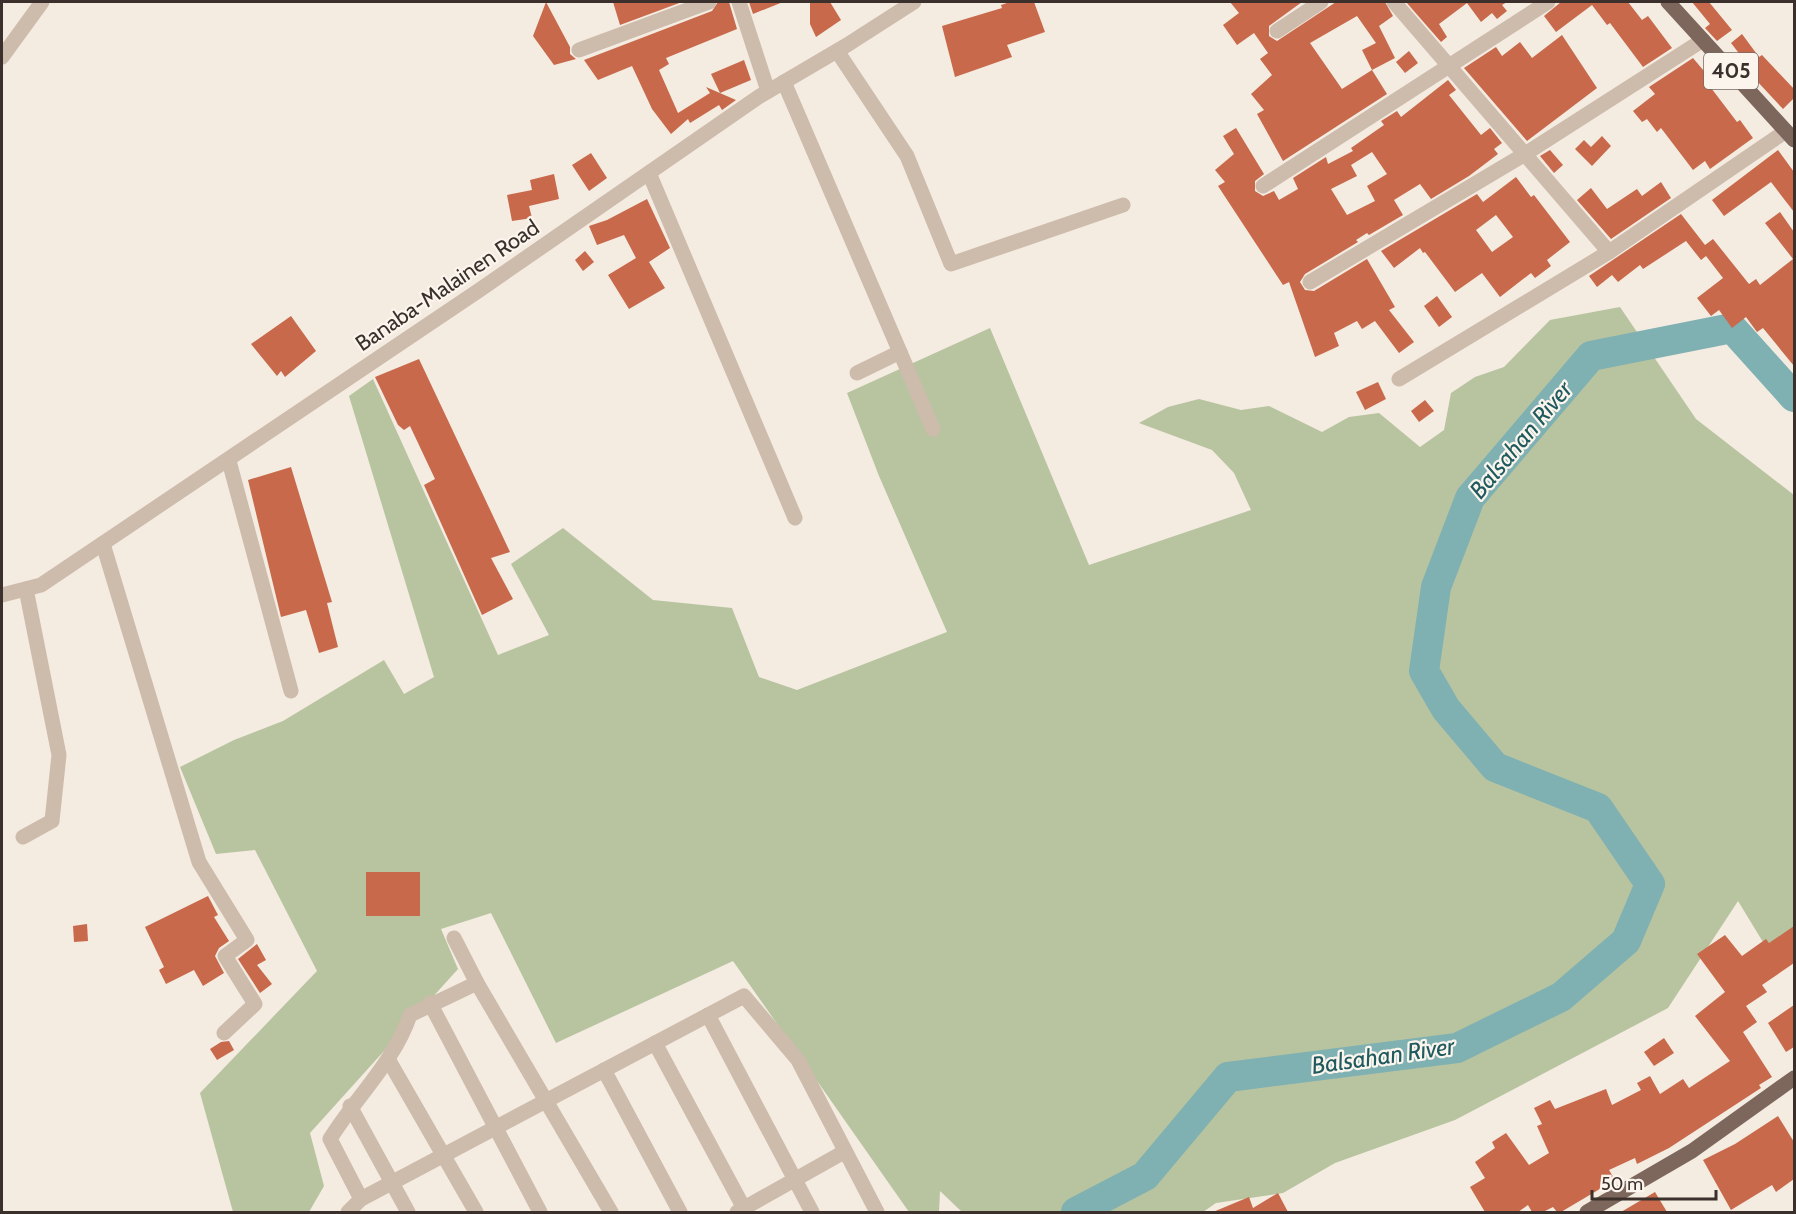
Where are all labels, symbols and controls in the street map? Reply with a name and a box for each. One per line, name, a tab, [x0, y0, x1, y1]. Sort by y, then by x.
road number: 405	[1704, 53, 1758, 89]
street label: Banaba-Malainen Road	[350, 214, 544, 357]
water label: Balsahan River	[1463, 374, 1579, 504]
water label: Balsahan River	[1310, 1031, 1458, 1080]
scale bar	[1592, 1163, 1716, 1201]
text: 50 m	[1601, 1173, 1643, 1195]

